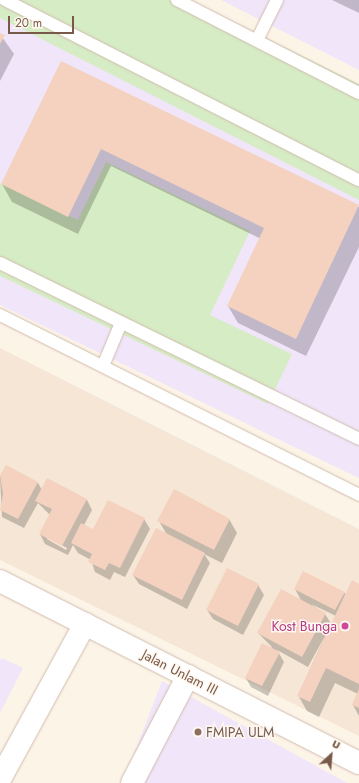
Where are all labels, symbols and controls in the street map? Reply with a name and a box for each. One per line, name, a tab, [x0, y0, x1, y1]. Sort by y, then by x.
scale bar	[10, 8, 76, 34]
text: 20 m	[15, 14, 42, 32]
place label: Kost Bunga	[271, 618, 337, 634]
marker: Kost Bunga	[340, 621, 350, 631]
street label: Jalan Unlam III	[139, 646, 221, 698]
place label: FMIPA ULM	[206, 724, 274, 740]
marker: FMIPA ULM	[193, 727, 203, 737]
north arrow	[311, 735, 351, 775]
text: U	[329, 735, 343, 753]

